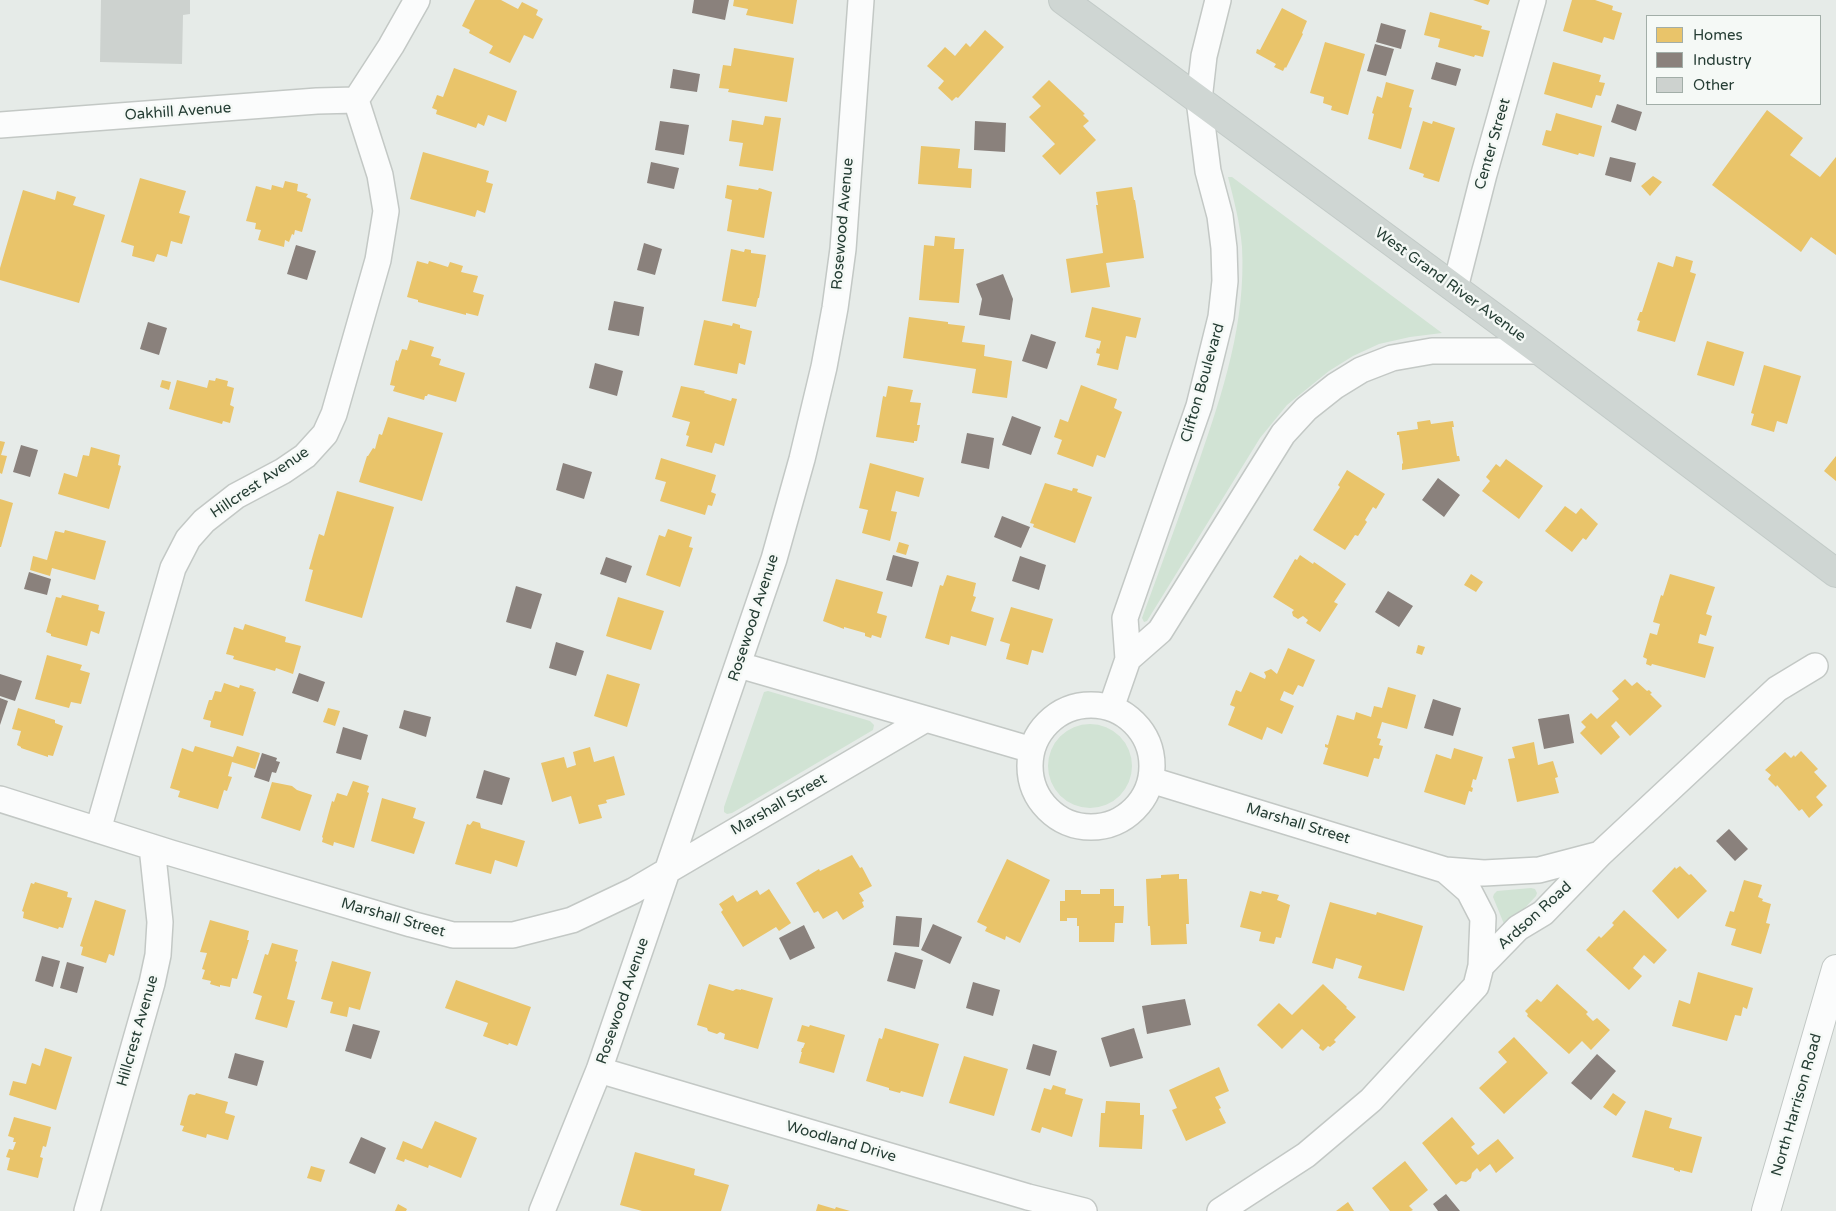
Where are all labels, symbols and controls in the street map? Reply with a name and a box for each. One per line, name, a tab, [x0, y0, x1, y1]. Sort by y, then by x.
legend	[1646, 15, 1821, 105]
text: Homes	[1693, 26, 1743, 44]
text: Industry	[1693, 51, 1752, 69]
text: Other	[1693, 76, 1734, 94]
street label: Center Street	[1471, 96, 1515, 192]
street label: Oakhill Avenue	[124, 99, 232, 125]
street label: Rosewood Avenue	[828, 157, 858, 291]
street label: West Grand River Avenue	[1371, 224, 1529, 346]
street label: Clifton Boulevard	[1177, 321, 1229, 445]
street label: Hillcrest Avenue	[207, 443, 313, 523]
street label: Rosewood Avenue	[725, 552, 783, 684]
street label: Marshall Street	[728, 770, 830, 840]
street label: Marshall Street	[1244, 800, 1352, 848]
street label: Ardson Road	[1494, 878, 1576, 954]
street label: Marshall Street	[339, 895, 447, 941]
street label: Rosewood Avenue	[593, 935, 653, 1067]
street label: Hillcrest Avenue	[114, 973, 162, 1089]
street label: North Harrison Road	[1768, 1032, 1826, 1178]
street label: Woodland Drive	[784, 1118, 898, 1166]

